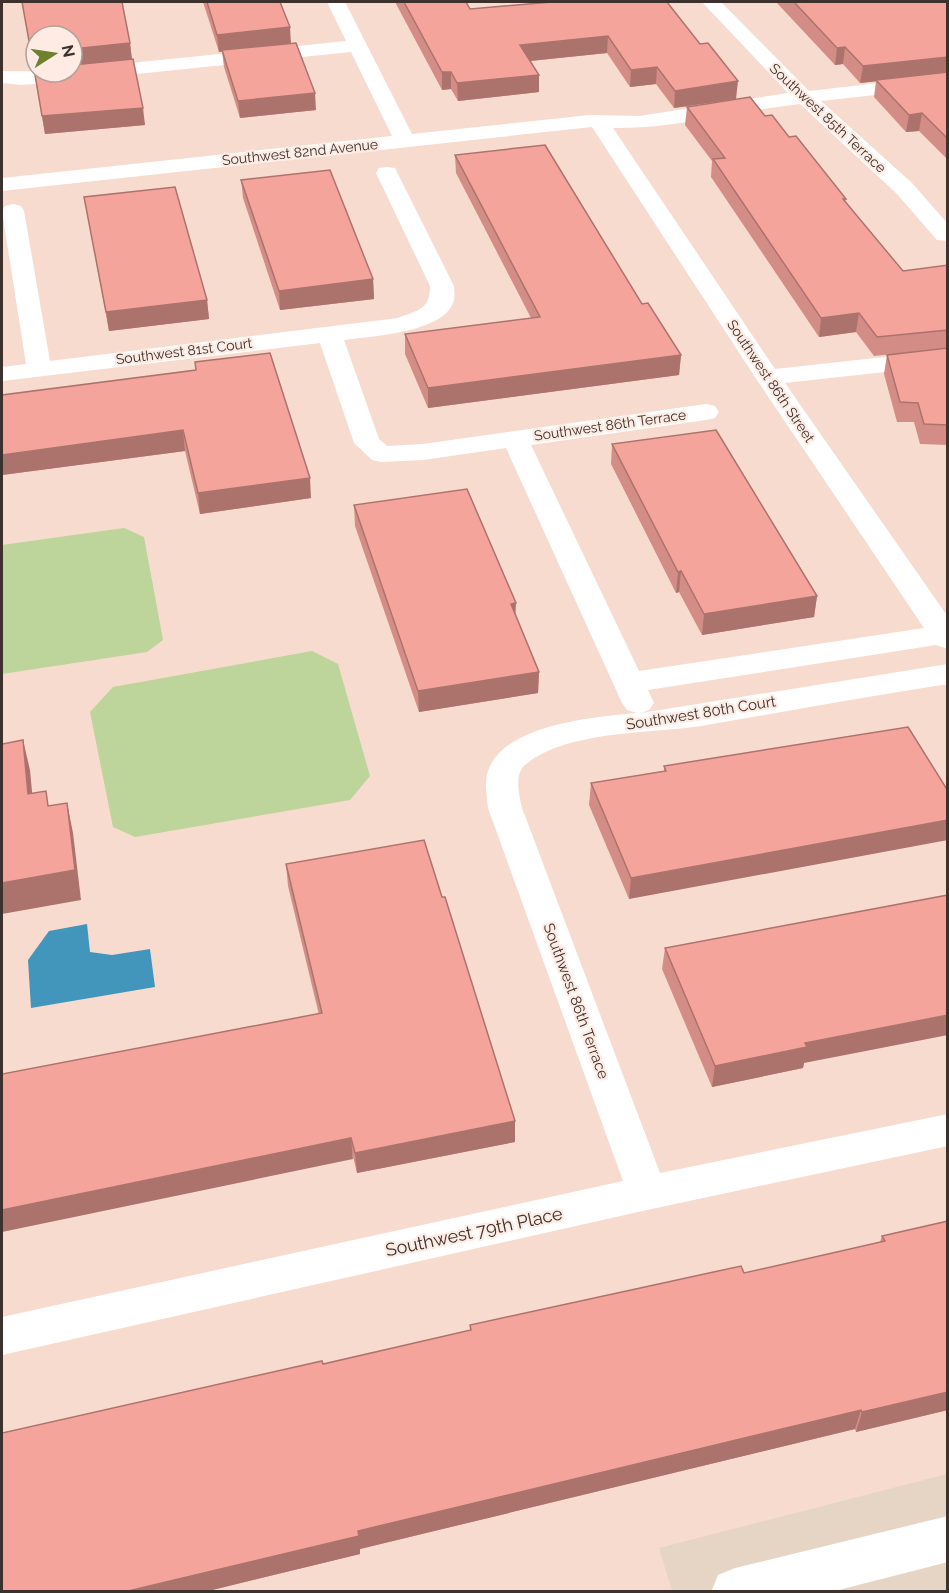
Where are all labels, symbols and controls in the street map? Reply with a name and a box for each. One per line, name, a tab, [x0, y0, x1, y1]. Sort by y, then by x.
north arrow	[24, 24, 84, 84]
text: N	[58, 43, 79, 59]
street label: Southwest 85th Terrace	[767, 60, 889, 176]
street label: Southwest 82nd Avenue	[221, 136, 379, 168]
street label: Southwest 86th Street	[724, 317, 818, 445]
street label: Southwest 81st Court	[115, 335, 253, 367]
street label: Southwest 86th Terrace	[533, 406, 687, 444]
street label: Southwest 80th Court	[625, 692, 777, 734]
street label: Southwest 86th Terrace	[539, 921, 613, 1081]
street label: Southwest 79th Place	[384, 1202, 565, 1261]

